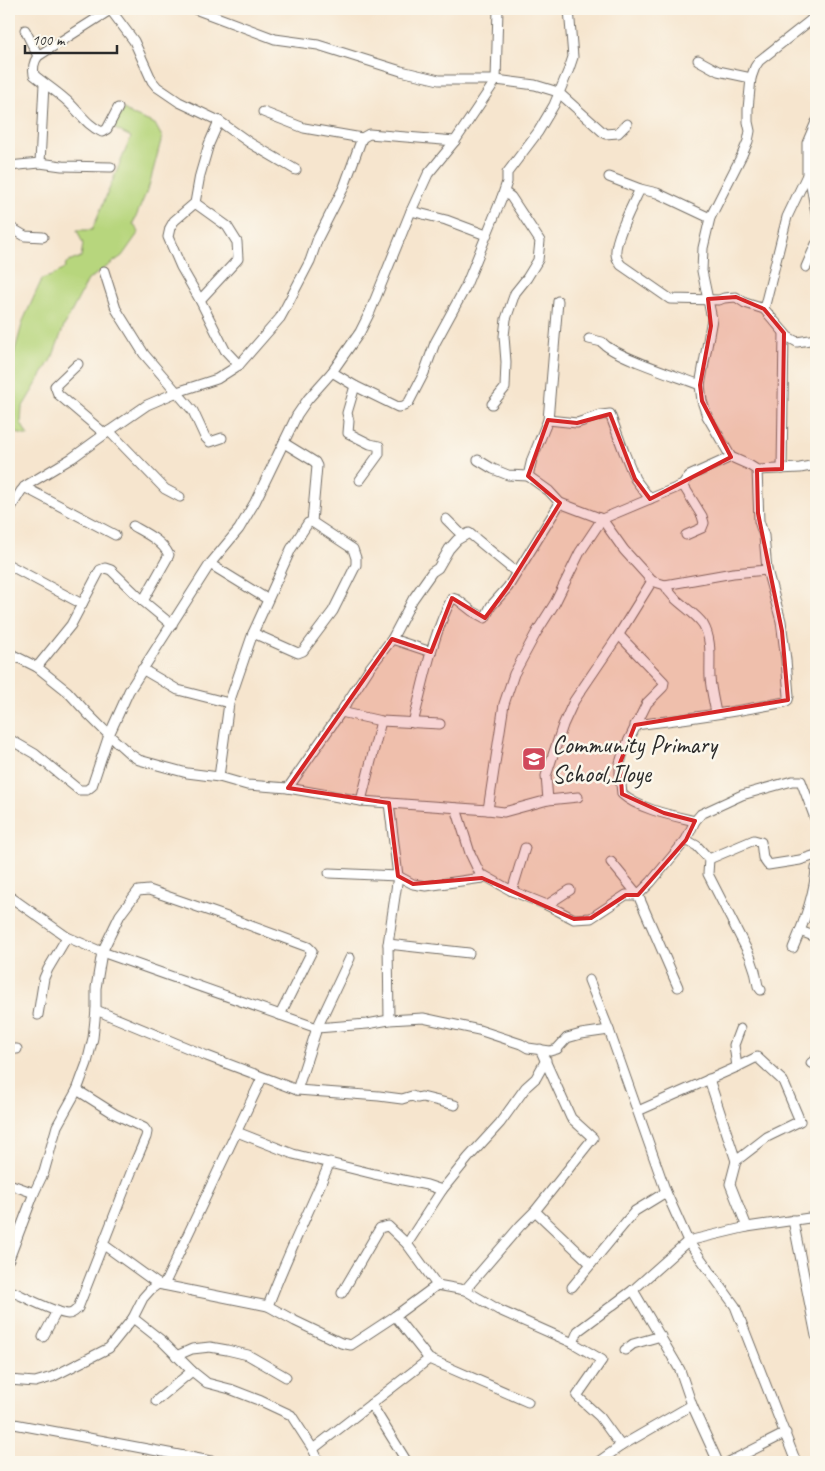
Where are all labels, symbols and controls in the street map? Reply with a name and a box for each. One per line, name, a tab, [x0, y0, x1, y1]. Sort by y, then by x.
scale bar	[25, 22, 118, 54]
text: 100 m	[32, 31, 66, 50]
place label: Community Primary School,Iloye	[552, 729, 719, 790]
school or university icon: Community Primary School,Iloye	[521, 746, 547, 772]

